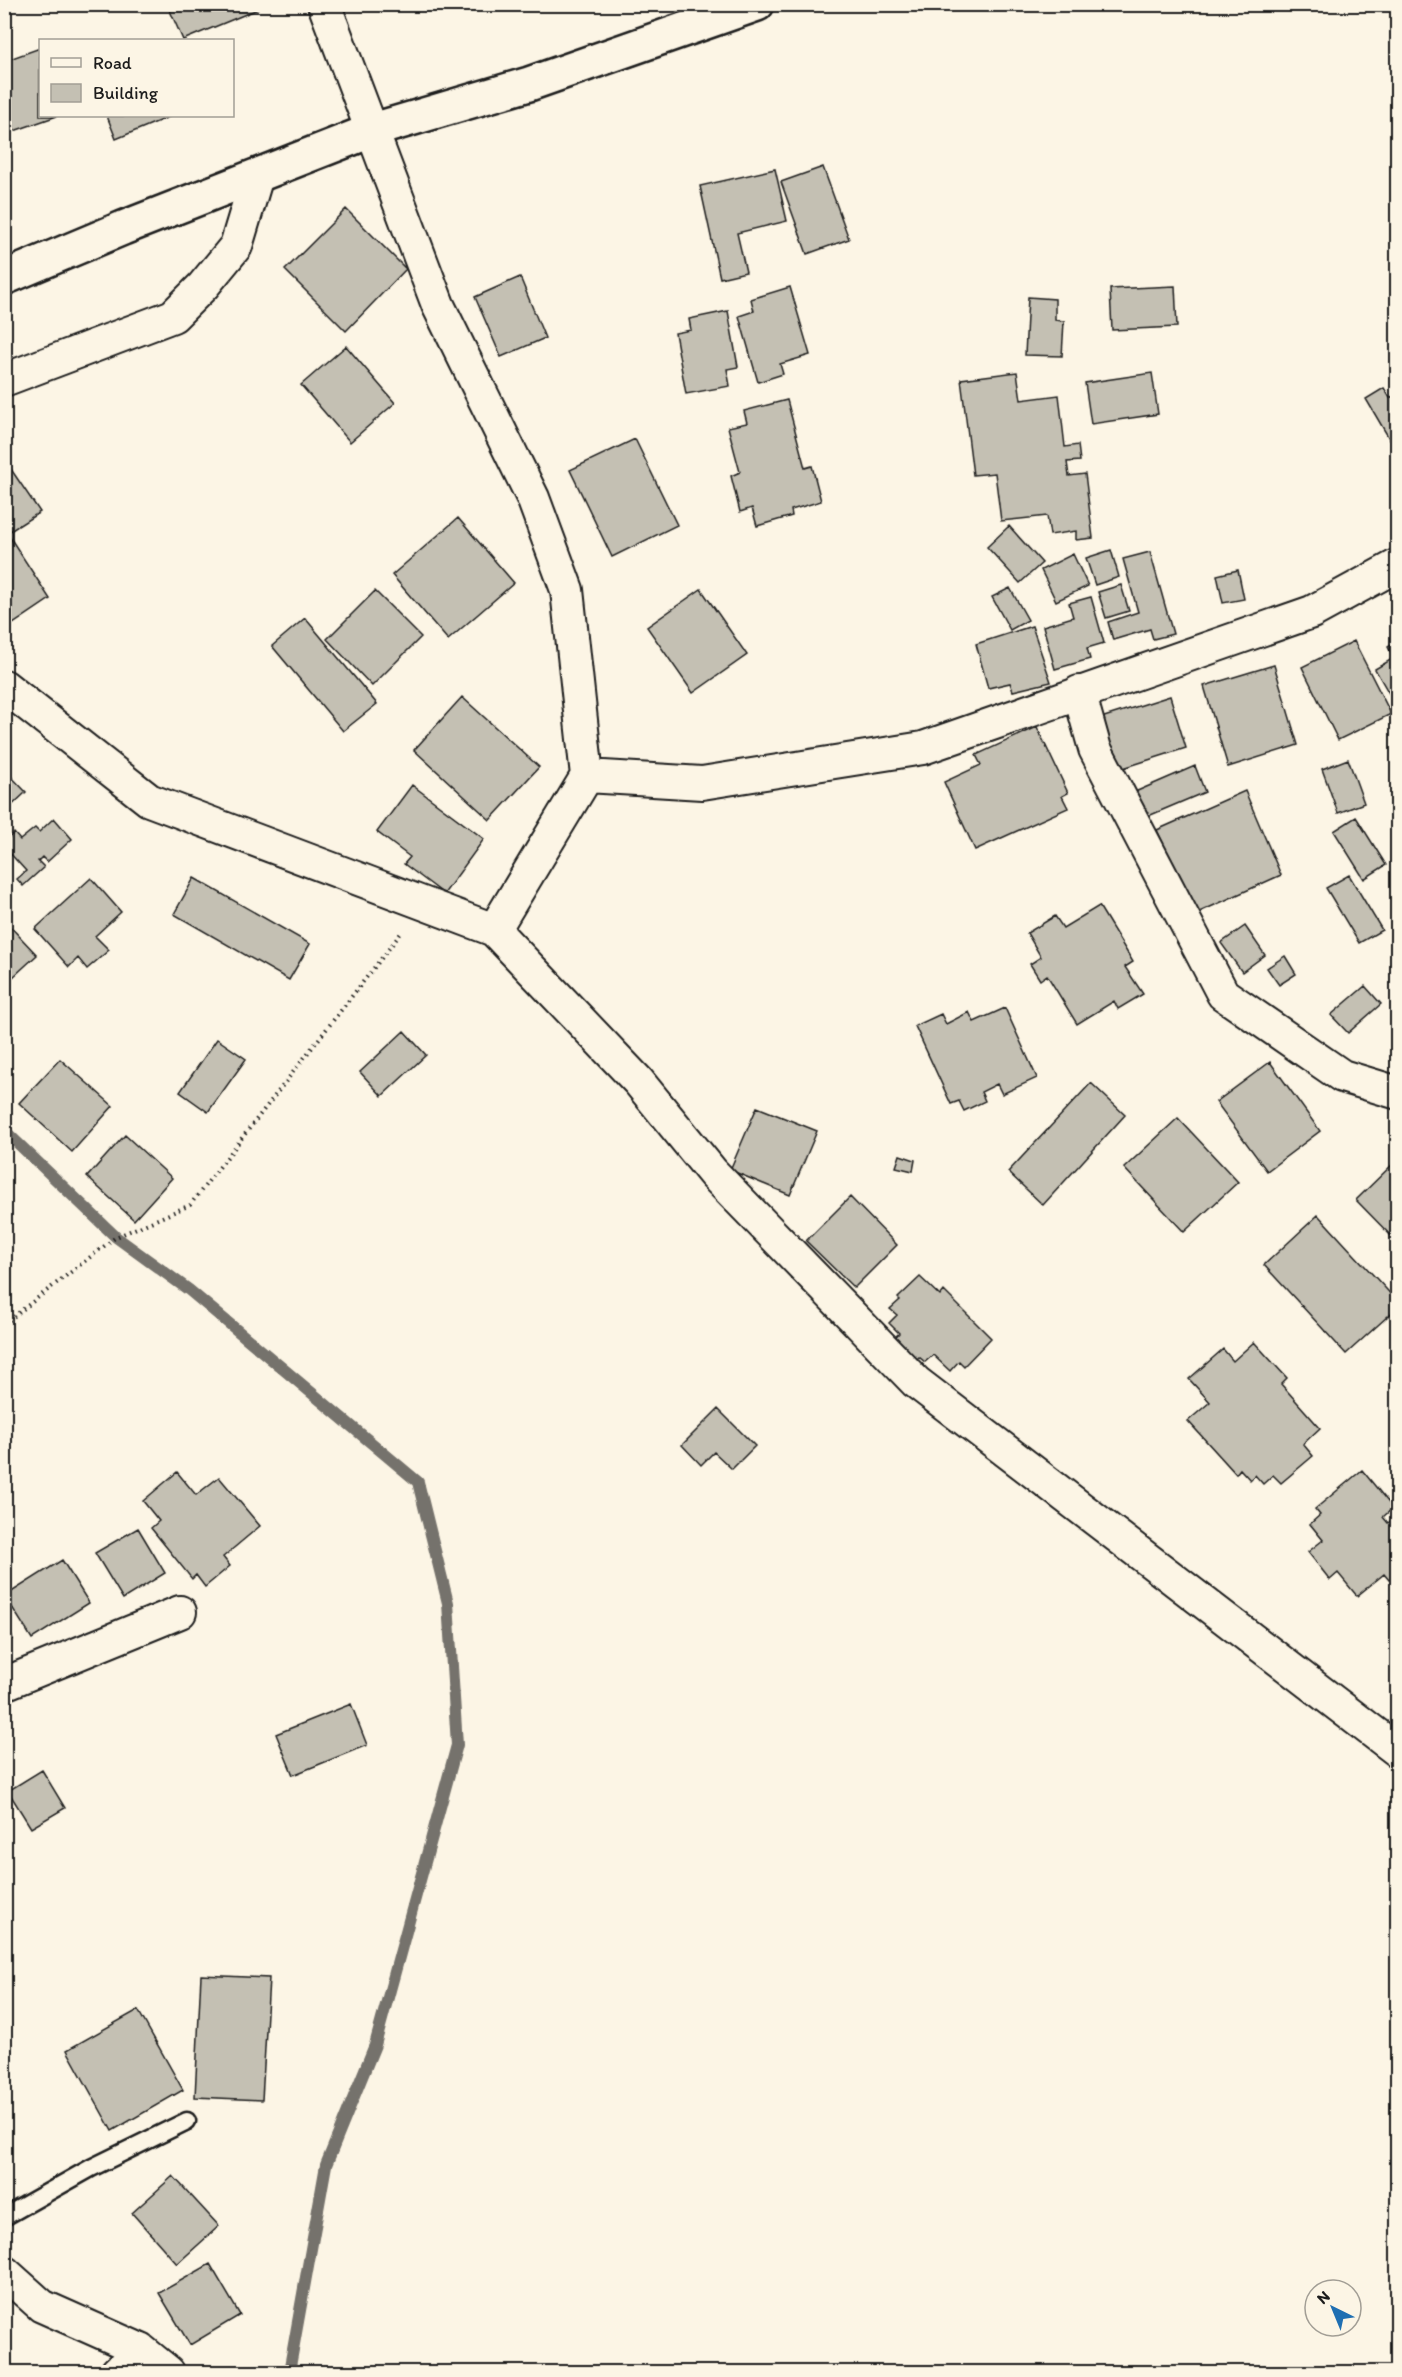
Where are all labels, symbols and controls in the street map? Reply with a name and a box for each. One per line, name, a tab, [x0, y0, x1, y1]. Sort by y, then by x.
legend	[39, 39, 234, 117]
text: Road	[93, 52, 132, 74]
text: Building	[93, 82, 159, 104]
north arrow	[1303, 2278, 1363, 2338]
text: N	[1313, 2287, 1334, 2308]

